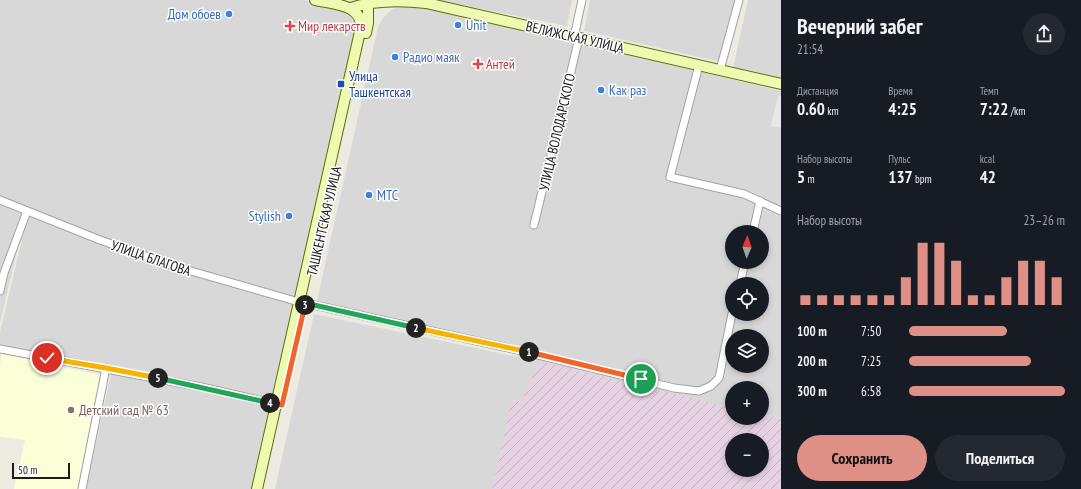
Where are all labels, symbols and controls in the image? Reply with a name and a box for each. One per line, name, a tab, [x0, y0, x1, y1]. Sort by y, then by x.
place label: Дом обоев	[168, 5, 221, 23]
marker: Дом обоев	[224, 9, 234, 19]
text: Вечерний забег	[797, 12, 923, 40]
button: share	[1023, 13, 1065, 55]
place label: Unit	[466, 16, 486, 34]
place label: Мир лекарств	[298, 17, 366, 35]
street label: ВЕЛИЖСКАЯ УЛИЦА	[524, 17, 626, 57]
marker: Unit	[453, 20, 463, 30]
marker: Мир лекарств	[285, 21, 295, 31]
text: 21:54	[797, 41, 823, 58]
place label: Радио маяк	[403, 48, 460, 66]
marker: Радио маяк	[390, 52, 400, 62]
place label: Антей	[486, 55, 515, 73]
marker: Антей	[473, 59, 483, 69]
place label: Улица Ташкентская	[349, 67, 411, 101]
street label: УЛИЦА ВОЛОДАРСКОГО	[535, 71, 579, 192]
marker: Улица Ташкентская	[336, 79, 346, 89]
place label: Как раз	[609, 81, 647, 99]
text: Дистанция	[797, 84, 838, 98]
text: Время	[888, 84, 913, 98]
text: Темп	[980, 84, 998, 98]
marker: Как раз	[596, 85, 606, 95]
text: 0.60	[797, 98, 825, 120]
text: 4:25	[888, 98, 917, 120]
text: 7:22	[980, 98, 1008, 120]
text: km	[825, 104, 839, 118]
text: /km	[1008, 104, 1025, 118]
text: Набор высоты	[797, 152, 852, 166]
text: Пульс	[888, 152, 911, 166]
text: kcal	[980, 152, 995, 166]
street label: ТАШКЕНТСКАЯ УЛИЦА	[303, 164, 345, 278]
text: 5	[797, 166, 805, 188]
text: 137	[888, 166, 913, 188]
text: 42	[980, 166, 996, 188]
text: m	[805, 172, 815, 186]
text: bpm	[913, 172, 932, 186]
place label: МТС	[377, 186, 399, 204]
marker: МТС	[364, 190, 374, 200]
place label: Stylish	[249, 207, 281, 225]
marker: Stylish	[284, 211, 294, 221]
text: Набор высоты	[797, 212, 862, 229]
text: 23–26 m	[1023, 212, 1065, 229]
north arrow	[725, 225, 769, 269]
map controls	[725, 225, 769, 477]
street label: УЛИЦА БЛАГОВА	[109, 236, 194, 280]
button: locate	[725, 277, 769, 321]
pin: 3	[295, 295, 315, 315]
text: 3	[302, 298, 308, 312]
pin: 2	[406, 318, 426, 338]
text: 2	[413, 321, 419, 335]
text: 100 m	[797, 323, 827, 340]
text: 7:50	[861, 323, 881, 340]
button: layers	[725, 329, 769, 373]
pin	[30, 341, 64, 375]
pin: 1	[519, 342, 539, 362]
text: 1	[526, 345, 532, 359]
icon: check	[36, 347, 58, 369]
text: 200 m	[797, 353, 827, 370]
text: 7:25	[861, 353, 881, 370]
pin	[624, 362, 658, 396]
pin: 5	[148, 368, 168, 388]
icon: arrive	[630, 368, 652, 390]
text: 5	[155, 371, 161, 385]
button: +	[725, 381, 769, 425]
text: 300 m	[797, 383, 827, 400]
text: 6:58	[861, 383, 881, 400]
pin: 4	[260, 393, 280, 413]
text: 4	[267, 396, 273, 410]
place label: Детский сад № 63	[79, 401, 169, 419]
marker: Детский сад № 63	[66, 405, 76, 415]
button: −	[725, 433, 769, 477]
button: Сохранить	[797, 435, 927, 481]
button: Поделиться	[935, 435, 1065, 481]
scale bar	[12, 461, 70, 480]
text: 50 m	[18, 463, 37, 477]

